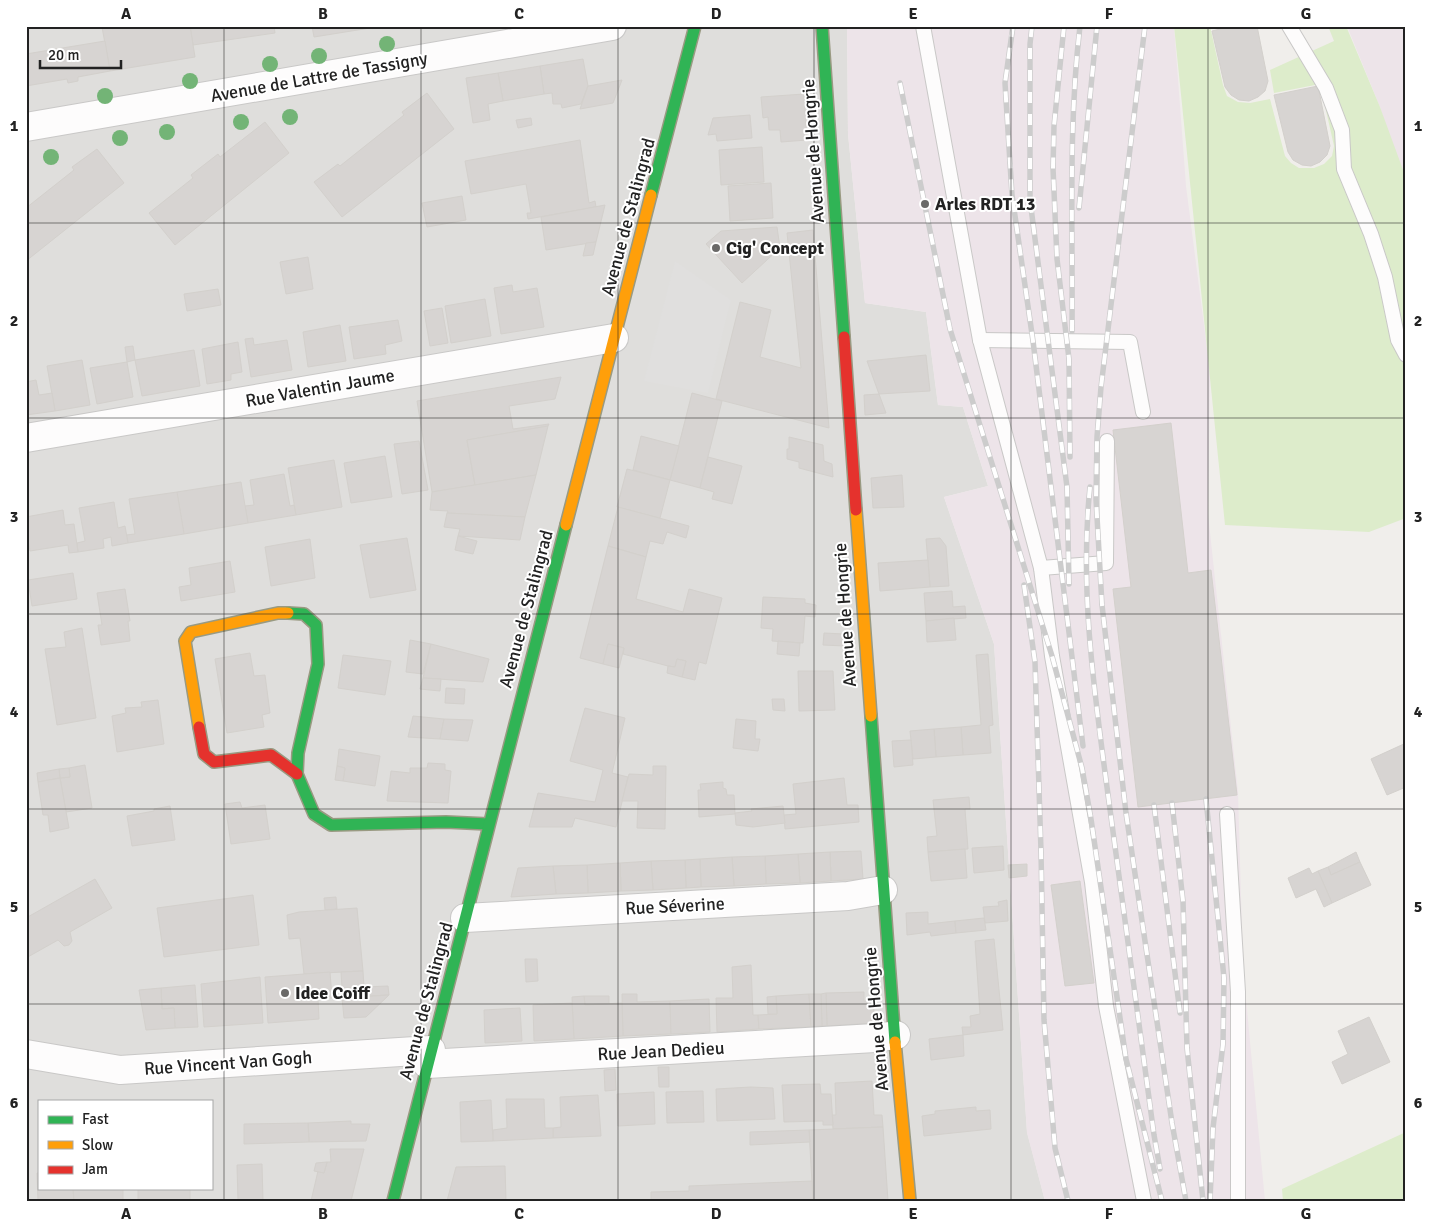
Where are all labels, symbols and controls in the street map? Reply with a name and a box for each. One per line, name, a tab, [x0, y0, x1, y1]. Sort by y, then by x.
text: A	[121, 4, 132, 24]
text: B	[318, 4, 328, 24]
text: C	[514, 4, 524, 24]
text: D	[711, 4, 722, 24]
text: E	[908, 4, 918, 24]
text: F	[1105, 4, 1114, 24]
text: G	[1301, 4, 1311, 24]
scale bar	[40, 38, 121, 70]
text: 20 m	[48, 46, 79, 64]
street label: Avenue de Lattre de Tassigny	[209, 47, 430, 107]
street label: Avenue de Hongrie	[797, 78, 829, 224]
text: 1	[10, 116, 19, 136]
text: 1	[1414, 116, 1423, 136]
street label: Avenue de Stalingrad	[596, 136, 660, 298]
place label: Arles RDT 13	[935, 193, 1035, 215]
marker: Arles RDT 13	[919, 198, 931, 210]
place label: Cig' Concept	[726, 237, 824, 259]
marker: Cig' Concept	[710, 242, 722, 254]
text: 2	[10, 311, 18, 331]
text: 2	[1414, 311, 1422, 331]
street label: Rue Valentin Jaume	[244, 364, 396, 412]
text: 3	[10, 507, 18, 527]
text: 3	[1414, 507, 1422, 527]
street label: Avenue de Stalingrad	[494, 528, 558, 690]
street label: Avenue de Hongrie	[829, 542, 861, 688]
text: 4	[10, 702, 19, 722]
text: 4	[1414, 702, 1423, 722]
street label: Rue Séverine	[625, 892, 725, 920]
text: 5	[10, 897, 18, 917]
text: 5	[1414, 897, 1422, 917]
street label: Avenue de Stalingrad	[394, 920, 458, 1082]
street label: Avenue de Hongrie	[859, 946, 893, 1092]
place label: Idee Coiff	[295, 982, 371, 1004]
marker: Idee Coiff	[279, 987, 291, 999]
street label: Rue Jean Dedieu	[597, 1037, 725, 1065]
street label: Rue Vincent Van Gogh	[143, 1046, 313, 1080]
text: 6	[10, 1093, 19, 1113]
text: 6	[1414, 1093, 1423, 1113]
legend	[38, 1100, 212, 1190]
text: Fast	[82, 1110, 109, 1128]
text: Slow	[82, 1136, 113, 1154]
text: Jam	[82, 1160, 108, 1178]
text: A	[121, 1204, 132, 1224]
text: B	[318, 1204, 328, 1224]
text: C	[514, 1204, 524, 1224]
text: D	[711, 1204, 722, 1224]
text: E	[908, 1204, 918, 1224]
text: F	[1105, 1204, 1114, 1224]
text: G	[1301, 1204, 1311, 1224]

